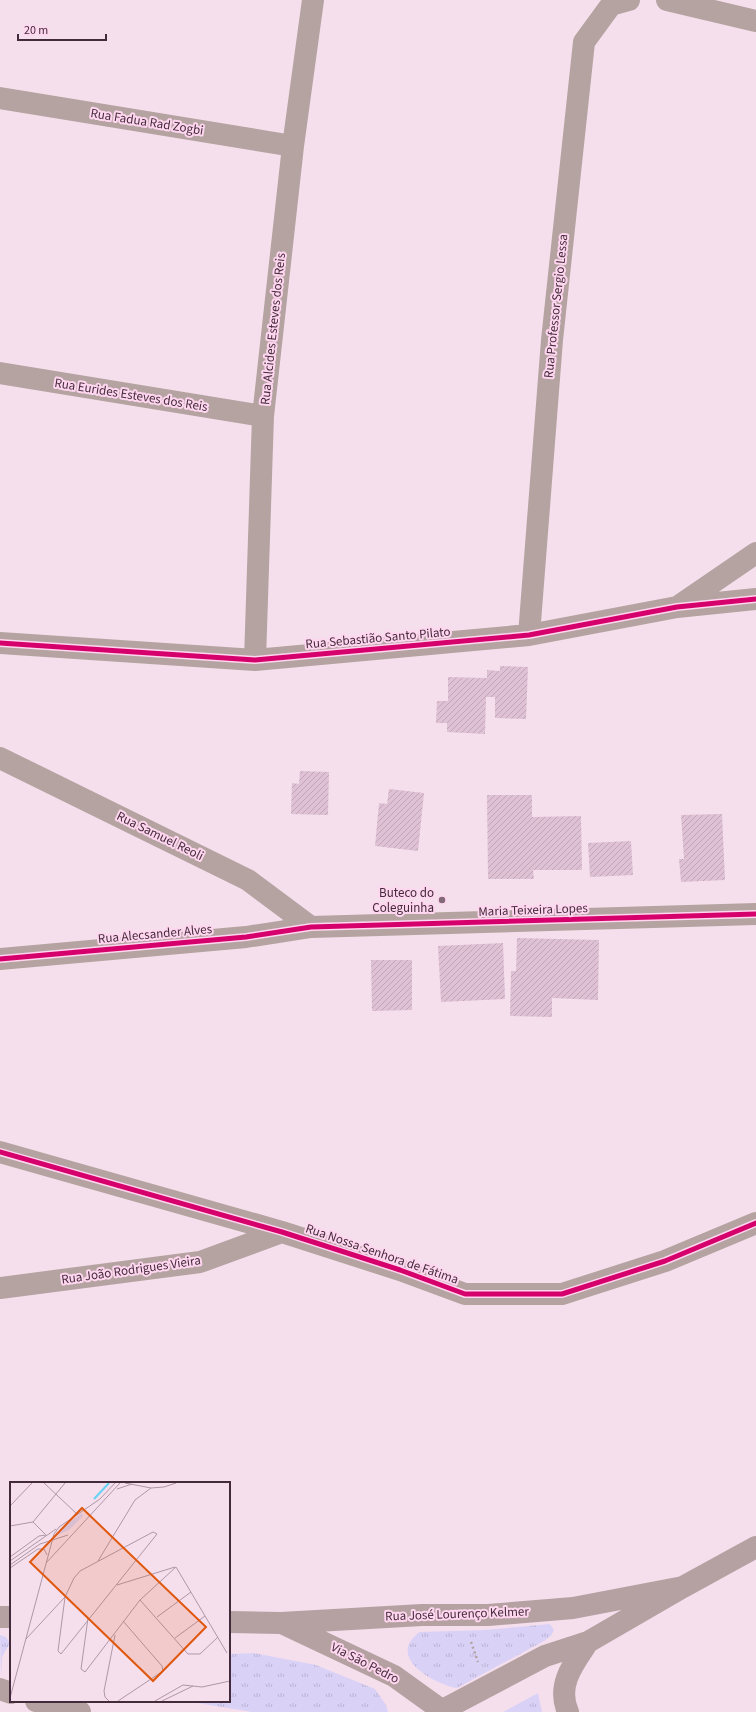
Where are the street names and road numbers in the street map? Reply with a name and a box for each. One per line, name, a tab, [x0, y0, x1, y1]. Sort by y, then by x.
street label: Rua Fadua Rad Zogbi	[89, 104, 205, 140]
street label: Rua Professor Sergio Lessa	[539, 233, 573, 379]
street label: Rua Alcides Esteves dos Reis	[256, 252, 290, 406]
street label: Rua Eurides Esteves dos Reis	[53, 374, 209, 416]
street label: Rua Sebastião Santo Pilato	[305, 623, 451, 653]
street label: Rua Samuel Reoli	[114, 807, 206, 865]
street label: Maria Teixeira Lopes	[478, 899, 589, 921]
street label: Rua Alecsander Alves	[97, 920, 213, 948]
street label: Rua Nossa Senhora de Fátima	[303, 1219, 461, 1289]
street label: Rua João Rodrigues Vieira	[60, 1251, 202, 1289]
street label: Rua José Lourenço Kelmer	[385, 1602, 530, 1626]
street label: Via São Pedro	[328, 1638, 402, 1688]

